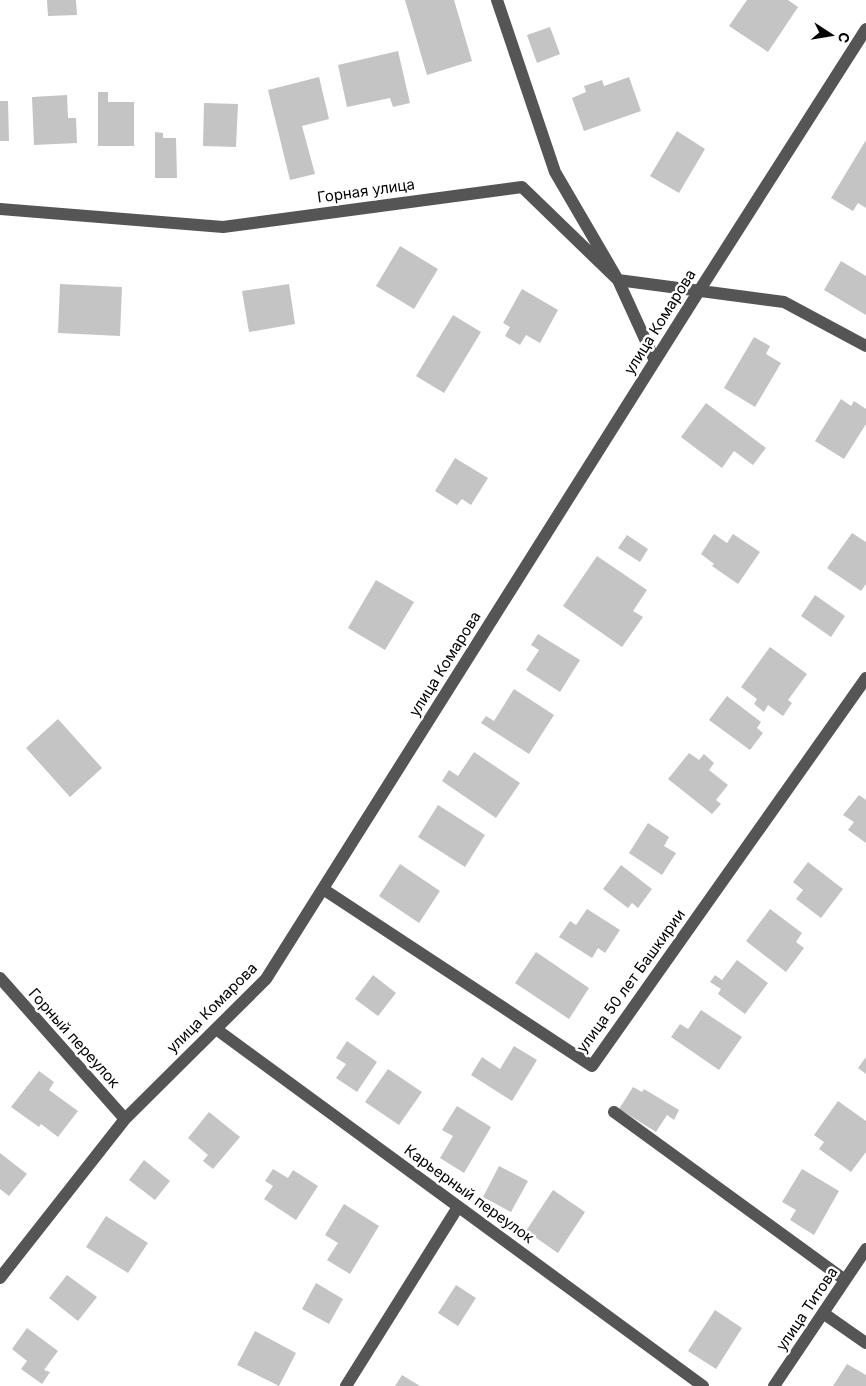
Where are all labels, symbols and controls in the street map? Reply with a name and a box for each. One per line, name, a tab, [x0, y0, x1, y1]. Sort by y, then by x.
north arrow	[806, 10, 856, 60]
text: С	[835, 31, 854, 45]
street label: Горная улица	[316, 174, 416, 207]
street label: улица Комарова	[620, 266, 700, 378]
street label: улица Комарова	[405, 608, 485, 720]
street label: улица 50 лет Башкирии	[572, 905, 689, 1056]
street label: улица Комарова	[162, 958, 261, 1057]
street label: Горный переулок	[25, 984, 124, 1091]
street label: Карьерный переулок	[401, 1140, 538, 1247]
street label: улица Титова	[772, 1263, 842, 1354]

